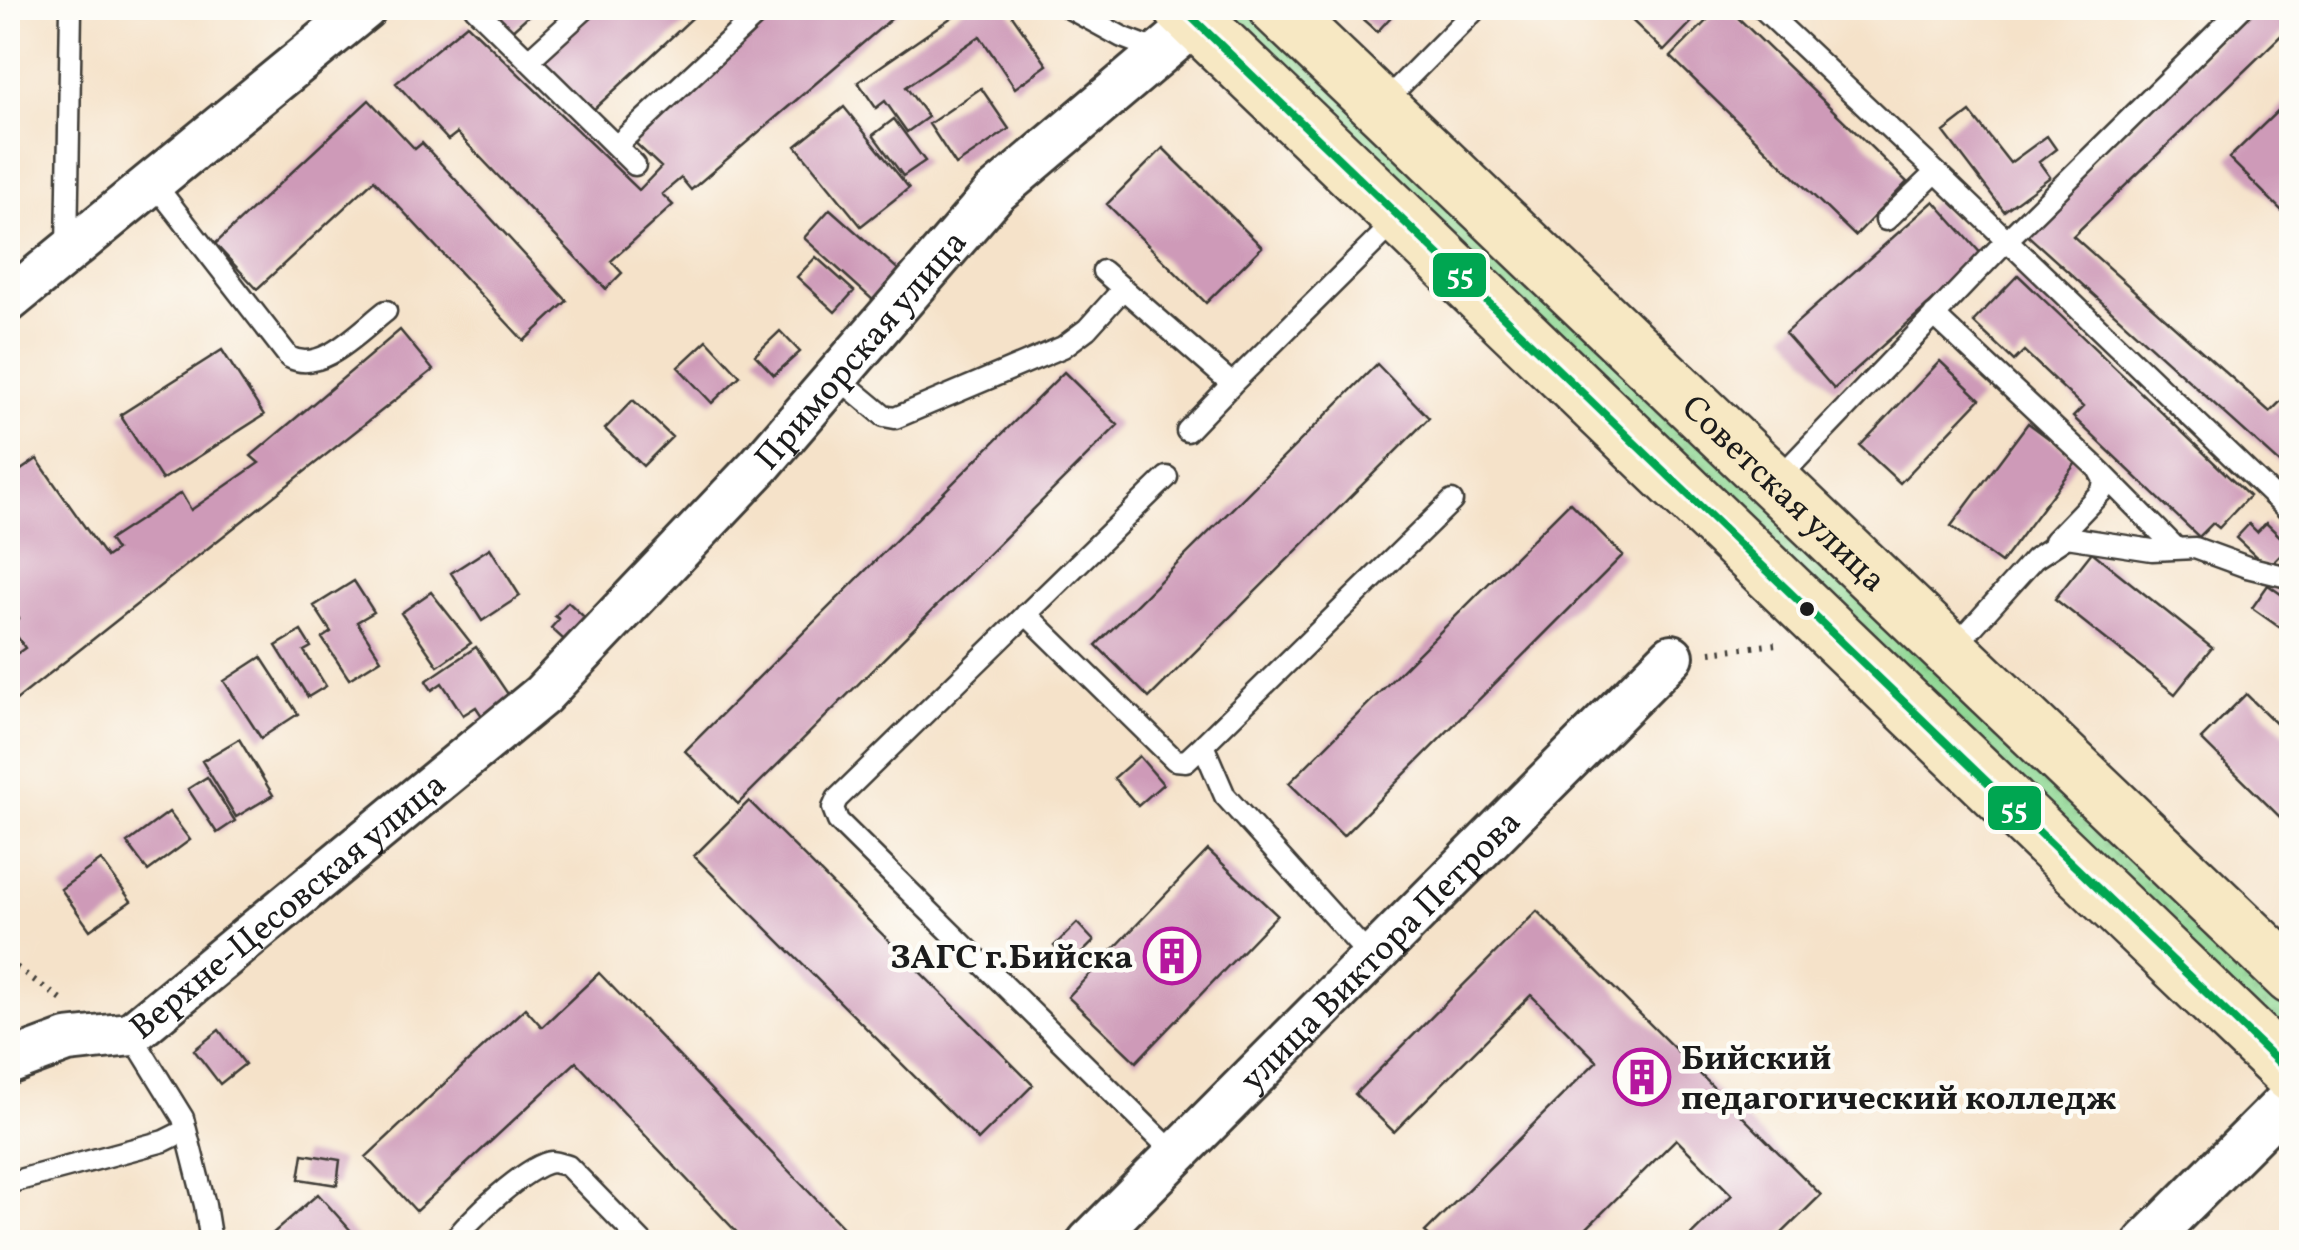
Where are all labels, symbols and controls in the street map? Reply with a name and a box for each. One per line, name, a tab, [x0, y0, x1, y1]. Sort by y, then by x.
street label: Приморская улица	[745, 221, 980, 482]
line badge: 55	[1431, 251, 1488, 299]
text: 55	[1447, 257, 1473, 296]
street label: Советская улица	[1670, 385, 1896, 604]
unlabelled marker	[1797, 599, 1817, 619]
street label: Верхне-Цесовская улица	[121, 762, 458, 1052]
line badge: 55	[1986, 784, 2043, 832]
text: 55	[2001, 791, 2027, 830]
street label: улица Виктора Петрова	[1230, 800, 1533, 1104]
building icon: ЗАГС г.Бийска	[1142, 926, 1202, 986]
place label: ЗАГС г.Бийска	[890, 935, 1133, 983]
place label: Бийский педагогический колледж	[1681, 1036, 2117, 1124]
building icon: Бийский педагогический колледж	[1612, 1047, 1672, 1107]

